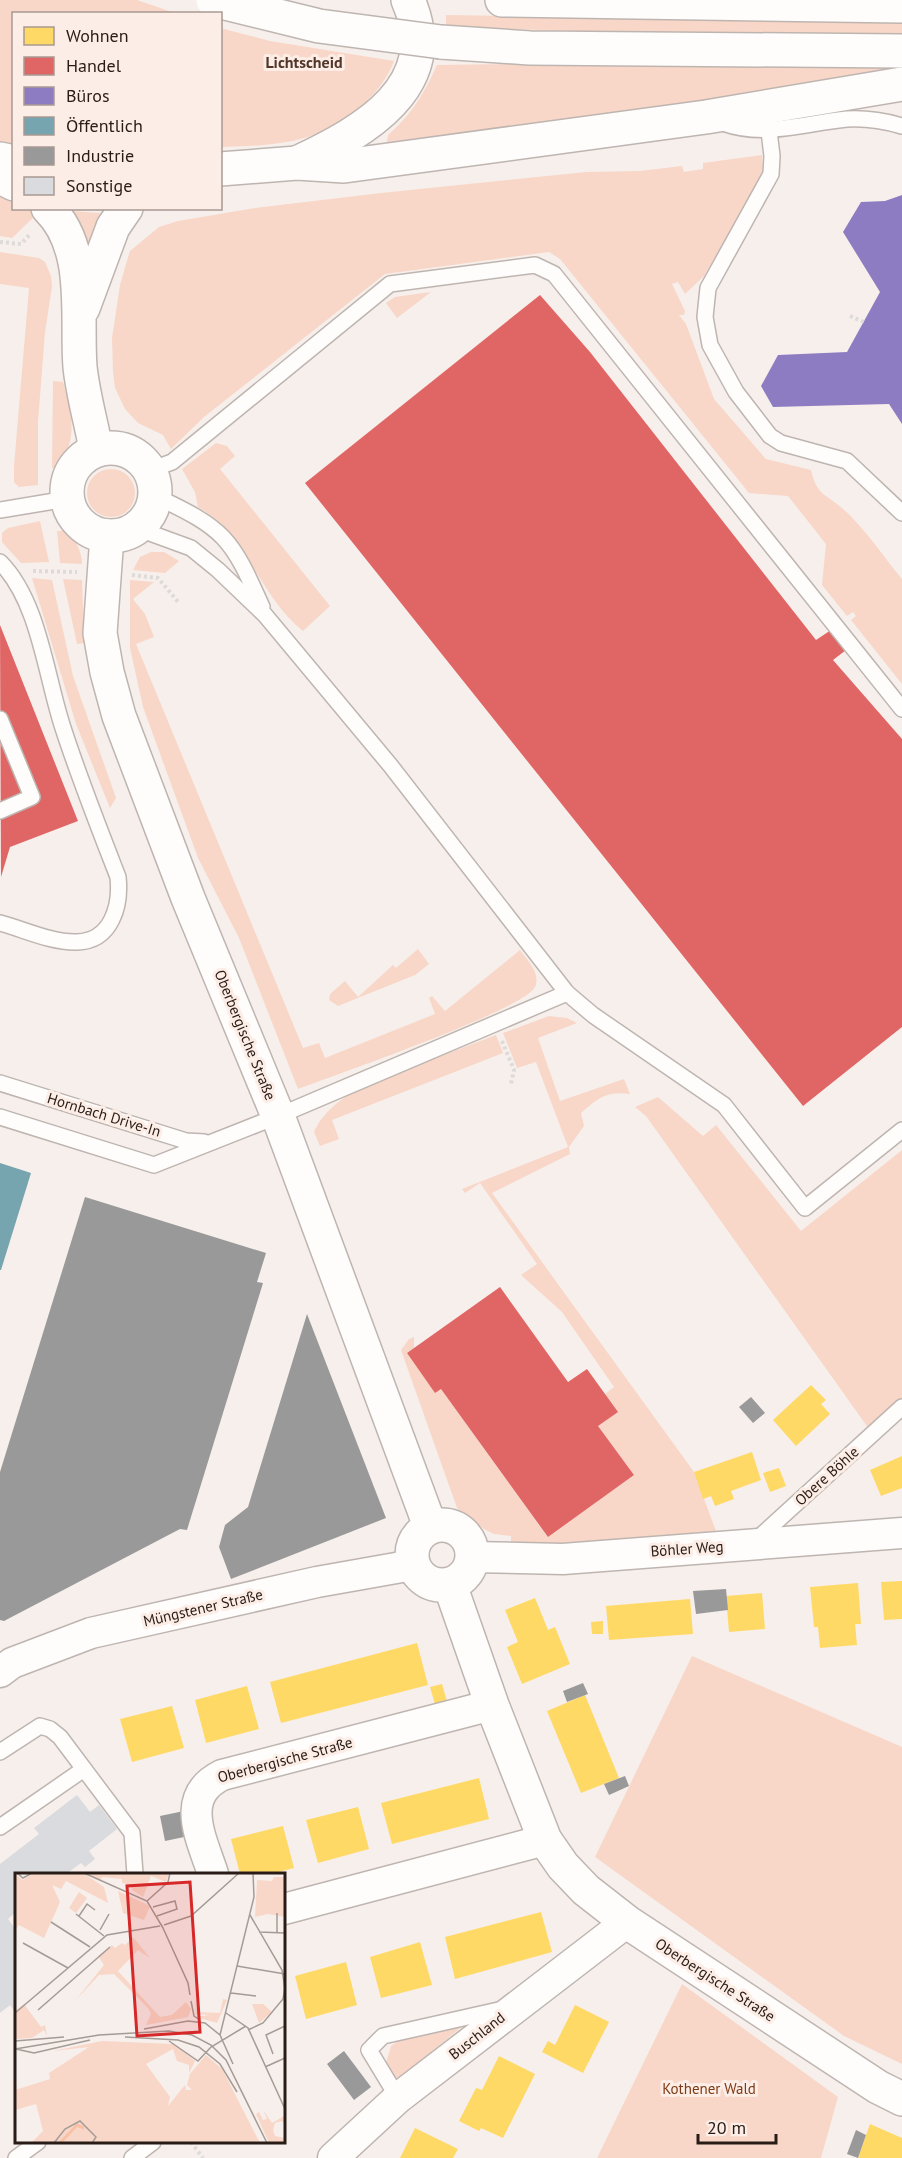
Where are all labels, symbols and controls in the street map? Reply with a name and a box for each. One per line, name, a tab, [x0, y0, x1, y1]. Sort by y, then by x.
legend	[12, 12, 222, 210]
text: Wohnen	[66, 24, 128, 47]
district label: Lichtscheid	[265, 52, 343, 72]
text: Handel	[66, 54, 122, 77]
text: Büros	[66, 84, 110, 107]
text: Öffentlich	[66, 114, 143, 137]
text: Industrie	[66, 144, 134, 167]
text: Sonstige	[66, 174, 132, 197]
street label: Oberbergische Straße	[211, 967, 280, 1103]
street label: Hornbach Drive-In	[45, 1088, 163, 1141]
street label: Obere Böhle	[791, 1442, 863, 1509]
street label: Böhler Weg	[650, 1536, 724, 1561]
street label: Müngstener Straße	[141, 1585, 265, 1631]
street label: Oberbergische Straße	[215, 1732, 354, 1787]
inset map	[15, 1873, 285, 2143]
street label: Oberbergische Straße	[652, 1934, 779, 2025]
street label: Buschland	[445, 2008, 509, 2063]
park label: Kothener Wald	[662, 2079, 756, 2098]
scale bar	[698, 2107, 776, 2145]
text: 20 m	[707, 2116, 746, 2139]

